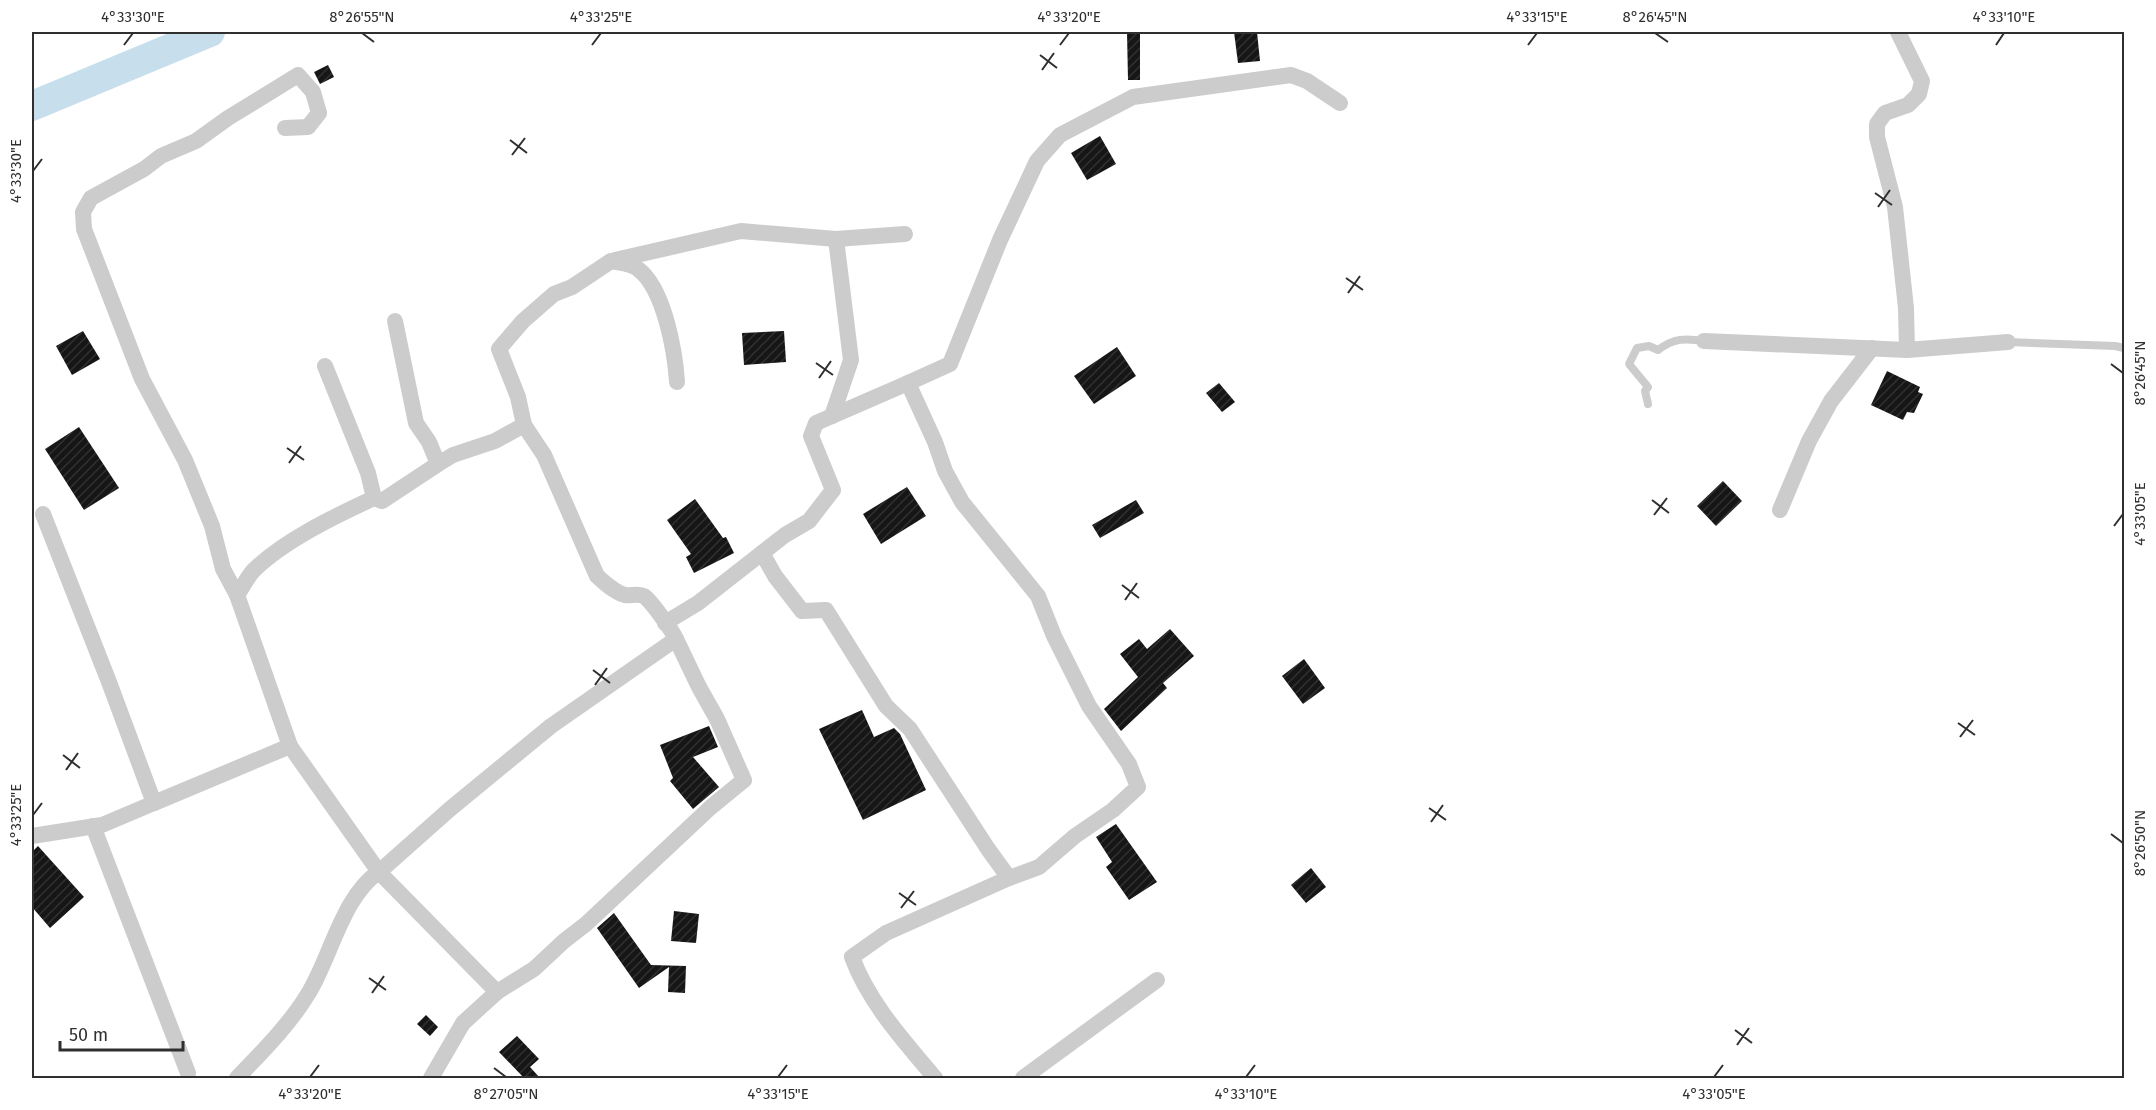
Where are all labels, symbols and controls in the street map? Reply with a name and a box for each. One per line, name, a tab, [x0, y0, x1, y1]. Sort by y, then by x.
text: 4°33'30"E	[101, 8, 165, 26]
text: 8°26'55"N	[329, 8, 395, 26]
text: 4°33'25"E	[570, 8, 632, 26]
text: 4°33'20"E	[1037, 8, 1101, 26]
text: 4°33'15"E	[1506, 8, 1568, 26]
text: 8°26'45"N	[1622, 8, 1688, 26]
text: 4°33'10"E	[1973, 8, 2035, 26]
text: 4°33'30"E	[7, 139, 25, 203]
text: 8°26'45"N	[2131, 340, 2149, 406]
text: 4°33'05"E	[2131, 482, 2149, 546]
text: 4°33'25"E	[7, 784, 25, 846]
text: 8°26'50"N	[2131, 810, 2149, 876]
scale bar	[60, 1014, 183, 1052]
text: 50 m	[69, 1024, 108, 1046]
text: 4°33'20"E	[278, 1085, 342, 1103]
text: 8°27'05"N	[474, 1085, 538, 1103]
text: 4°33'15"E	[747, 1085, 809, 1103]
text: 4°33'10"E	[1215, 1085, 1277, 1103]
text: 4°33'05"E	[1682, 1085, 1746, 1103]

